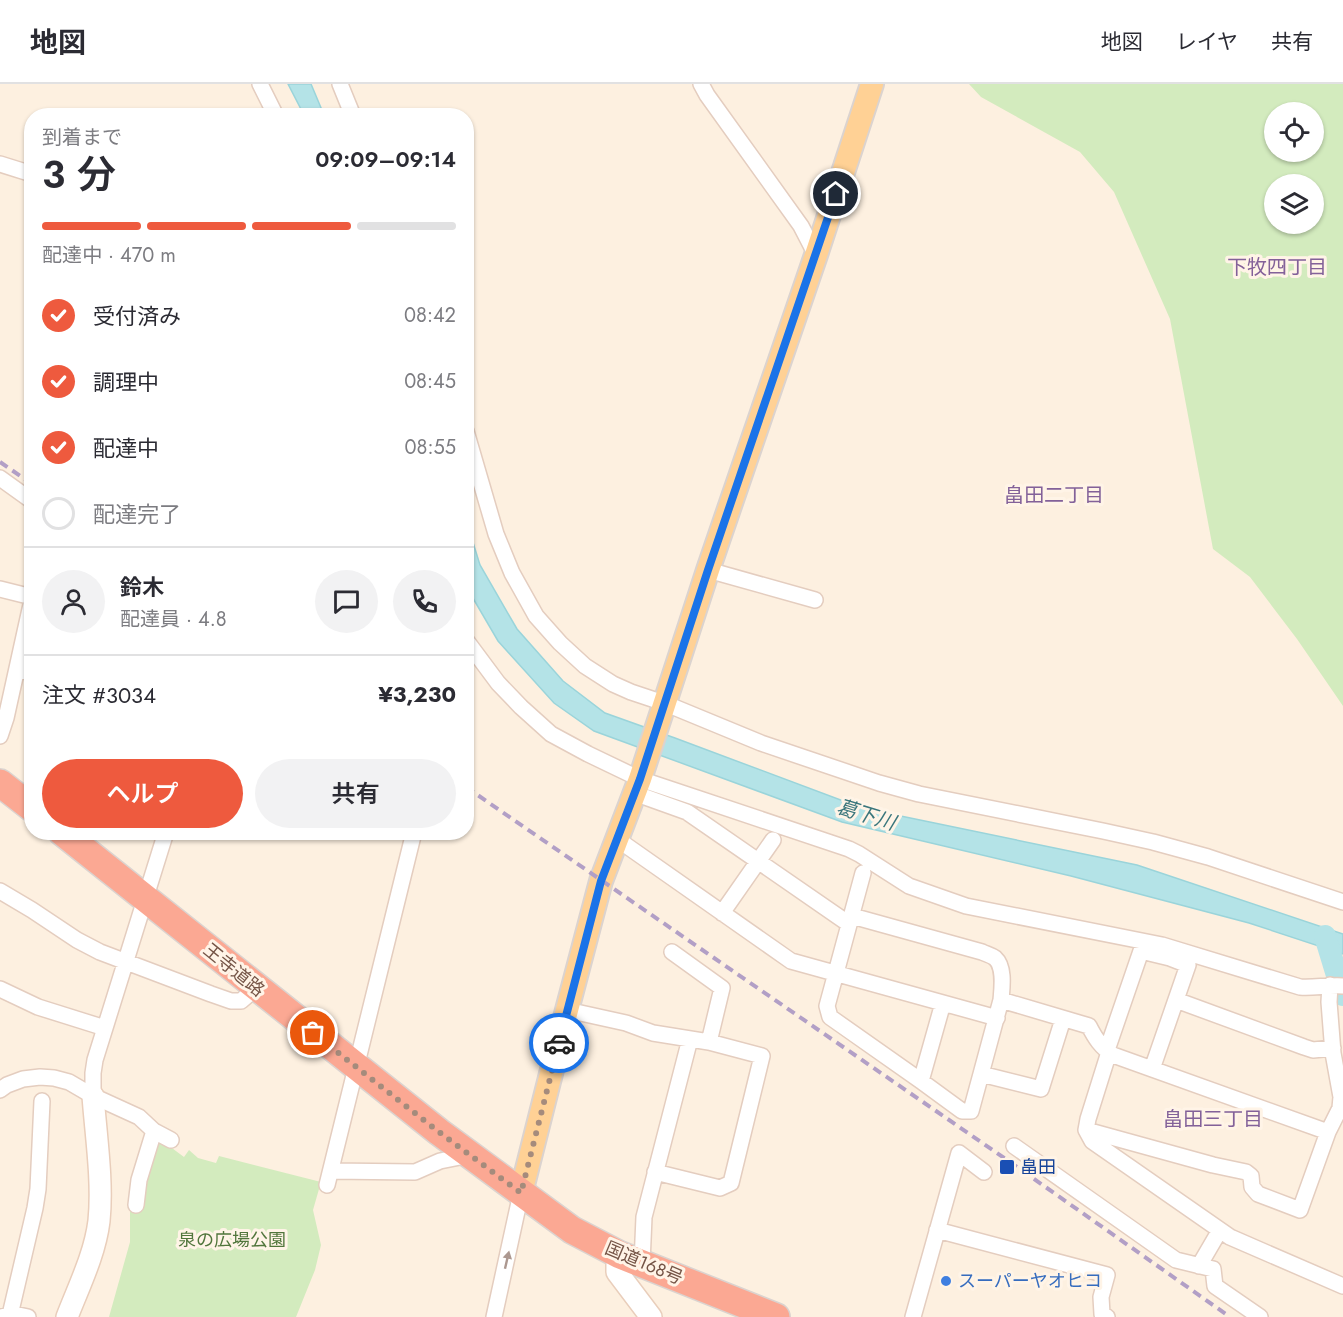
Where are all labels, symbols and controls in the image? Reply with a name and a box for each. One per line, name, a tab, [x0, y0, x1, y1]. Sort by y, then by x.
text: 地図	[30, 22, 86, 63]
text: 地図	[1101, 27, 1143, 57]
text: レイヤ	[1176, 27, 1238, 57]
text: 共有	[1271, 27, 1313, 57]
map controls	[1264, 102, 1324, 234]
button: locate	[1264, 102, 1324, 162]
text: 到着まで	[42, 123, 122, 152]
text: 09:09–09:14	[315, 143, 456, 175]
text: 3 分	[42, 146, 116, 203]
pin	[810, 168, 861, 219]
button: layers	[1264, 174, 1324, 234]
icon: home	[819, 177, 852, 210]
text: 配達中 · 470 m	[42, 241, 176, 270]
district label: 下牧四丁目	[1227, 253, 1327, 282]
icon: check	[42, 299, 75, 332]
text: 受付済み	[93, 300, 181, 332]
text: 08:42	[404, 301, 456, 330]
icon: check	[42, 365, 75, 398]
text: 調理中	[93, 366, 159, 398]
text: 08:45	[404, 367, 456, 396]
icon: check	[42, 431, 75, 464]
text: 配達中	[93, 432, 159, 464]
text: 08:55	[405, 433, 456, 462]
district label: 畠田二丁目	[1004, 481, 1104, 510]
text: 配達完了	[93, 498, 181, 530]
button: person	[42, 570, 105, 633]
button: chat	[315, 570, 378, 633]
button: phone	[393, 570, 456, 633]
text: 鈴木	[120, 571, 164, 603]
text: 配達員 · 4.8	[120, 605, 227, 634]
text: ¥3,230	[378, 678, 456, 710]
text: 注文 #3034	[42, 679, 156, 711]
button: ヘルプ	[42, 759, 243, 828]
button: 共有	[255, 759, 456, 828]
water label: 葛下川	[833, 792, 901, 838]
street label: 王寺道路	[198, 937, 270, 1003]
pin	[287, 1007, 338, 1058]
courier	[529, 1013, 589, 1073]
icon: bag	[296, 1016, 329, 1049]
icon: car	[543, 1027, 576, 1060]
district label: 畠田三丁目	[1163, 1105, 1263, 1134]
place label: 畠田	[1020, 1154, 1056, 1180]
marker: 畠田	[998, 1158, 1016, 1176]
park label: 泉の広場公園	[178, 1227, 286, 1253]
street label: 国道168号	[601, 1235, 687, 1291]
one-way arrow	[502, 1251, 512, 1269]
place label: スーパーヤオヒコ	[958, 1268, 1102, 1294]
marker: スーパーヤオヒコ	[939, 1274, 953, 1288]

